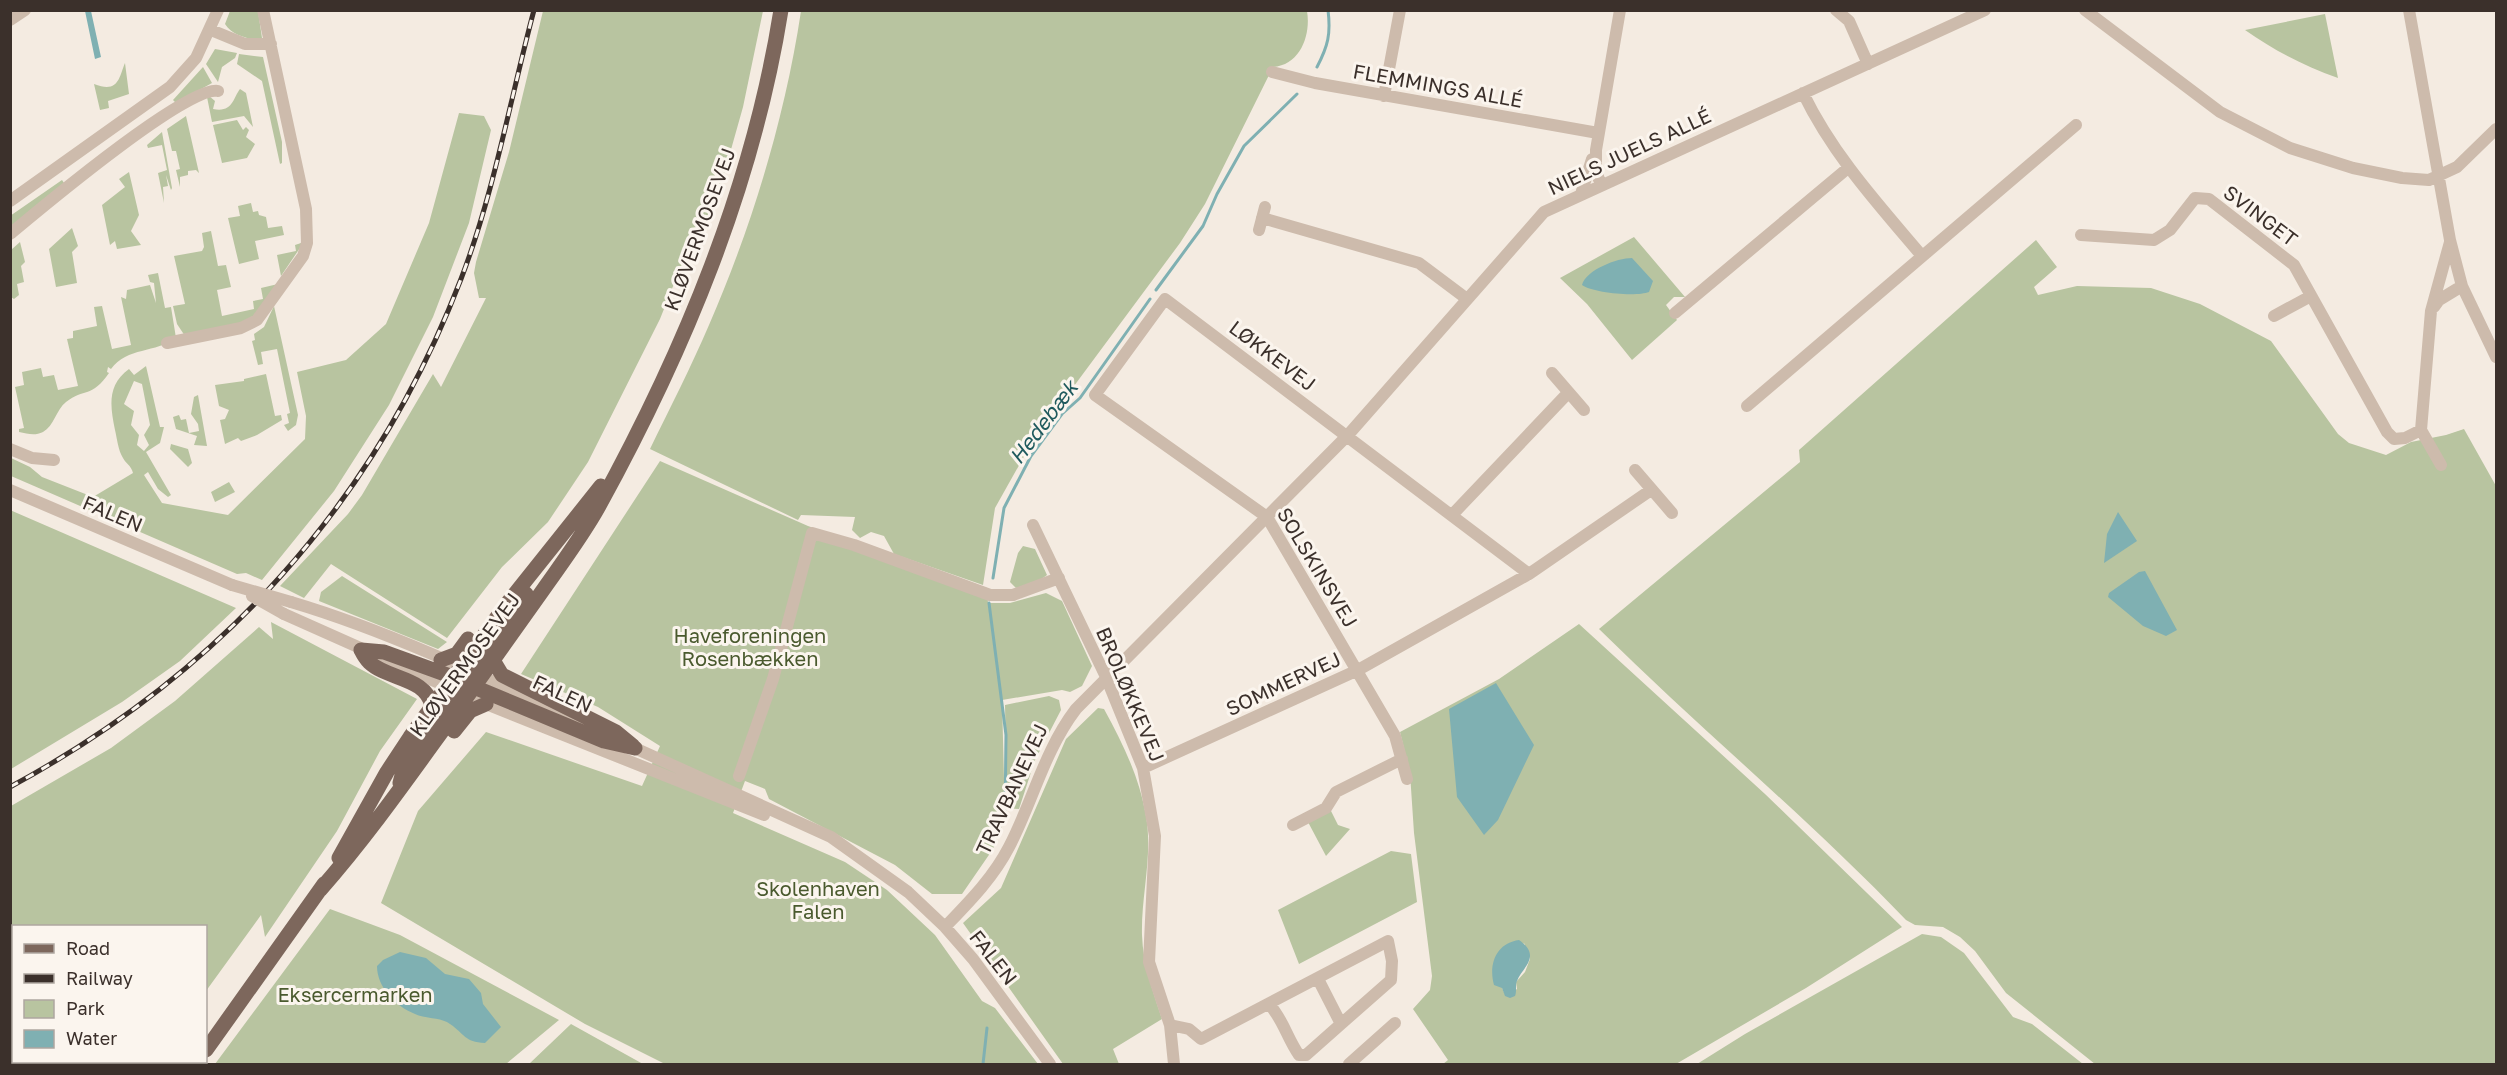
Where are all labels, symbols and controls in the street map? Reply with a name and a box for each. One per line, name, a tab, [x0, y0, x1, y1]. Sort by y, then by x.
street label: FLEMMINGS ALLÉ	[1351, 58, 1525, 112]
street label: NIELS JUELS ALLÉ	[1543, 103, 1715, 199]
street label: KLØVERMOSEVEJ	[658, 144, 740, 314]
street label: SVINGET	[2219, 179, 2303, 251]
street label: LØKKEVEJ	[1225, 315, 1321, 395]
water label: Hedebæk	[1003, 373, 1084, 469]
street label: FALEN	[79, 490, 147, 536]
street label: SOLSKINSVEJ	[1273, 503, 1363, 631]
street label: KLØVERMOSEVEJ	[404, 587, 524, 741]
park label: Haveforeningen Rosenbækken	[674, 623, 826, 670]
street label: BROLØKKEVEJ	[1092, 623, 1170, 765]
street label: SOMMERVEJ	[1222, 646, 1344, 720]
street label: FALEN	[529, 669, 597, 717]
street label: TRAVBANEVEJ	[970, 720, 1052, 858]
park label: Skolenhaven Falen	[756, 876, 880, 923]
legend	[12, 925, 207, 1063]
street label: FALEN	[965, 925, 1023, 989]
text: Road	[66, 937, 110, 959]
text: Railway	[66, 967, 133, 989]
park label: Eksercermarken	[277, 982, 433, 1006]
text: Park	[66, 997, 105, 1019]
text: Water	[66, 1027, 117, 1049]

